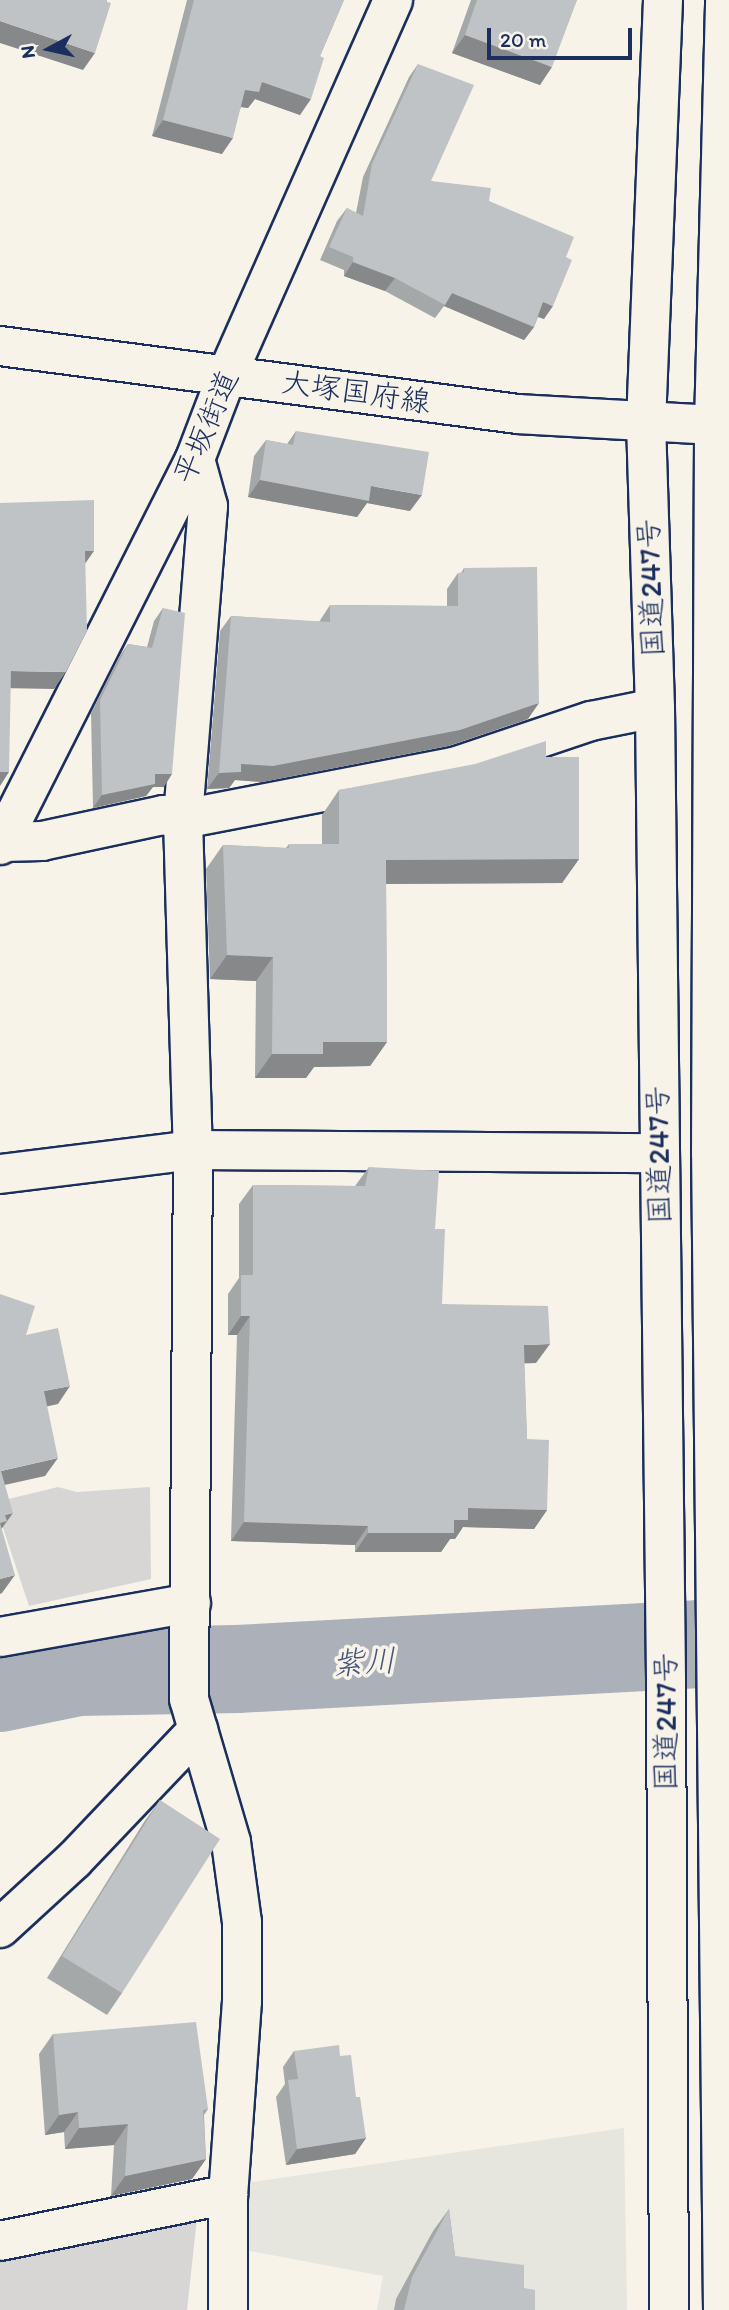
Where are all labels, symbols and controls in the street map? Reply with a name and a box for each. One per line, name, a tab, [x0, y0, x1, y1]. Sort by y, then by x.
north arrow	[14, 14, 84, 84]
scale bar	[491, 14, 636, 58]
text: 20 m	[500, 27, 546, 52]
text: N	[15, 44, 40, 60]
street label: 大塚国府線	[279, 364, 433, 420]
street label: 平坂街道	[166, 365, 246, 489]
street label: 国道247号	[631, 518, 671, 658]
street label: 国道247号	[640, 1085, 678, 1225]
water label: 紫川	[331, 1641, 397, 1683]
street label: 国道247号	[648, 1653, 684, 1791]

